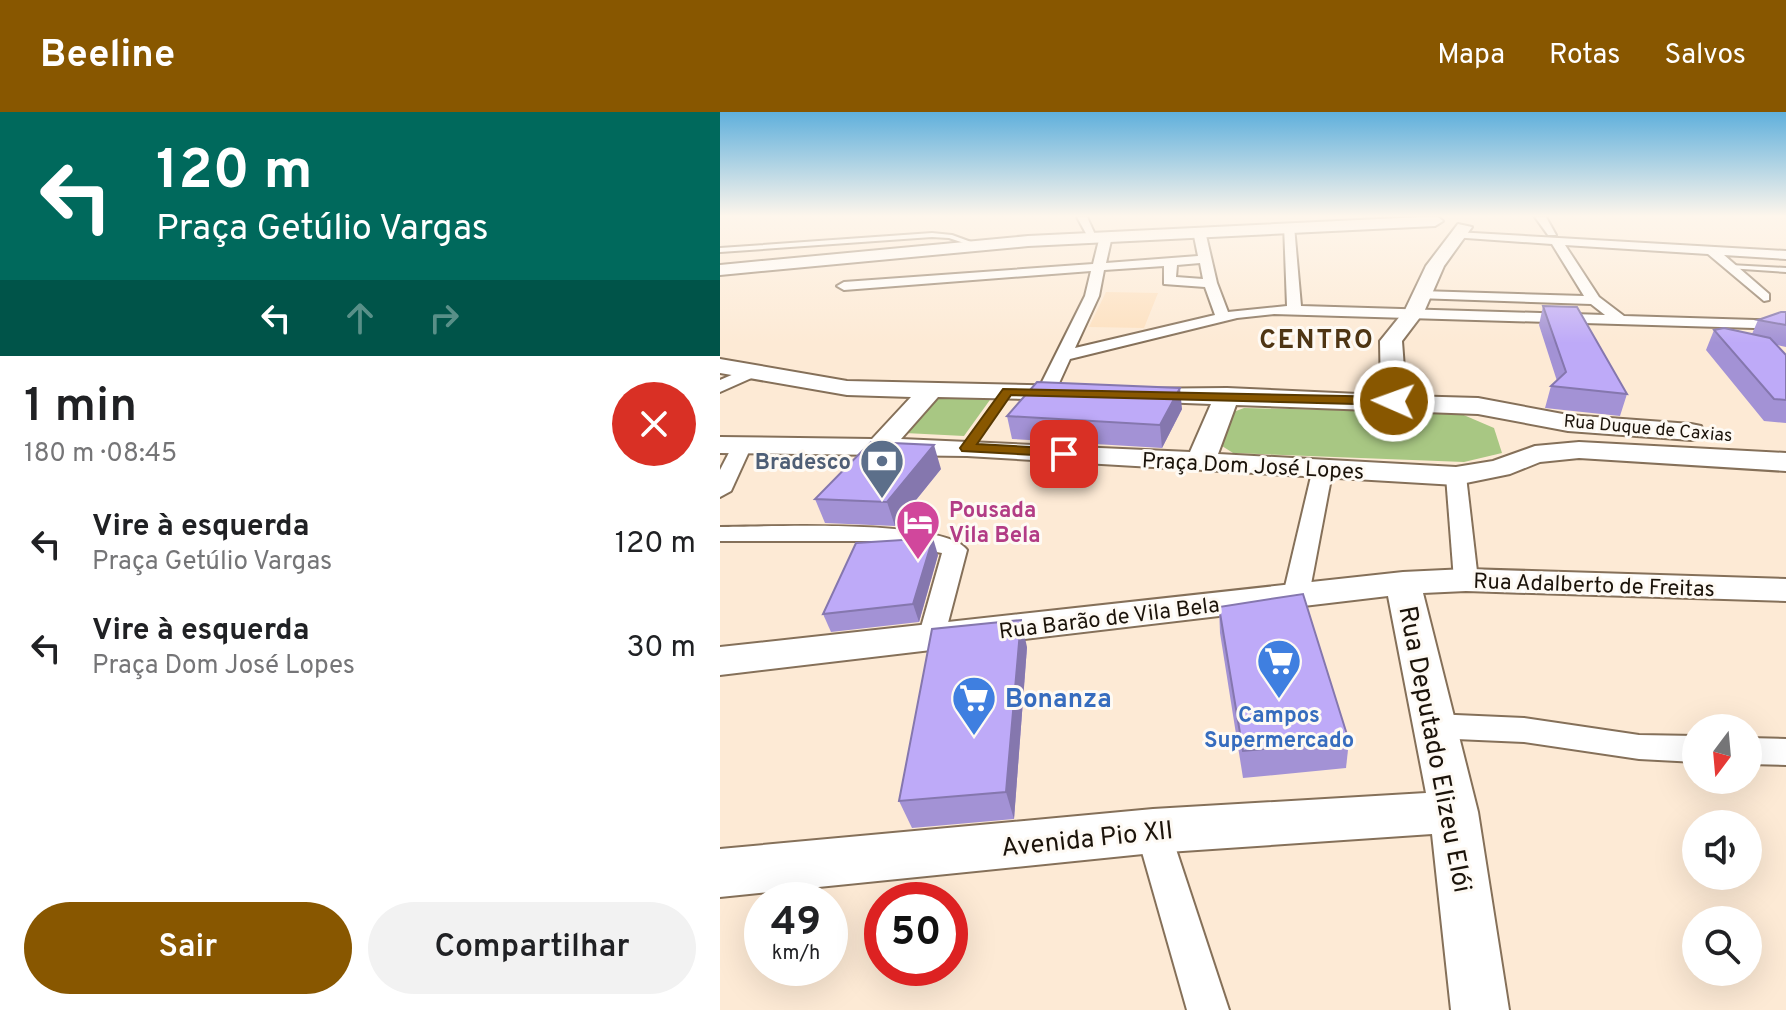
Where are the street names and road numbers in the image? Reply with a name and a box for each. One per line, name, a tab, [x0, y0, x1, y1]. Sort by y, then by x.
street label: Rua Duque de Caxias	[1563, 411, 1733, 448]
street label: Praça Dom José Lopes	[1141, 448, 1365, 487]
street label: Rua Adalberto de Freitas	[1473, 569, 1715, 604]
street label: Rua Barão de Vila Bela	[998, 593, 1221, 646]
street label: Rua Deputado Elizeu Elói	[1390, 603, 1478, 896]
street label: Avenida Pio XII	[1000, 815, 1175, 866]

